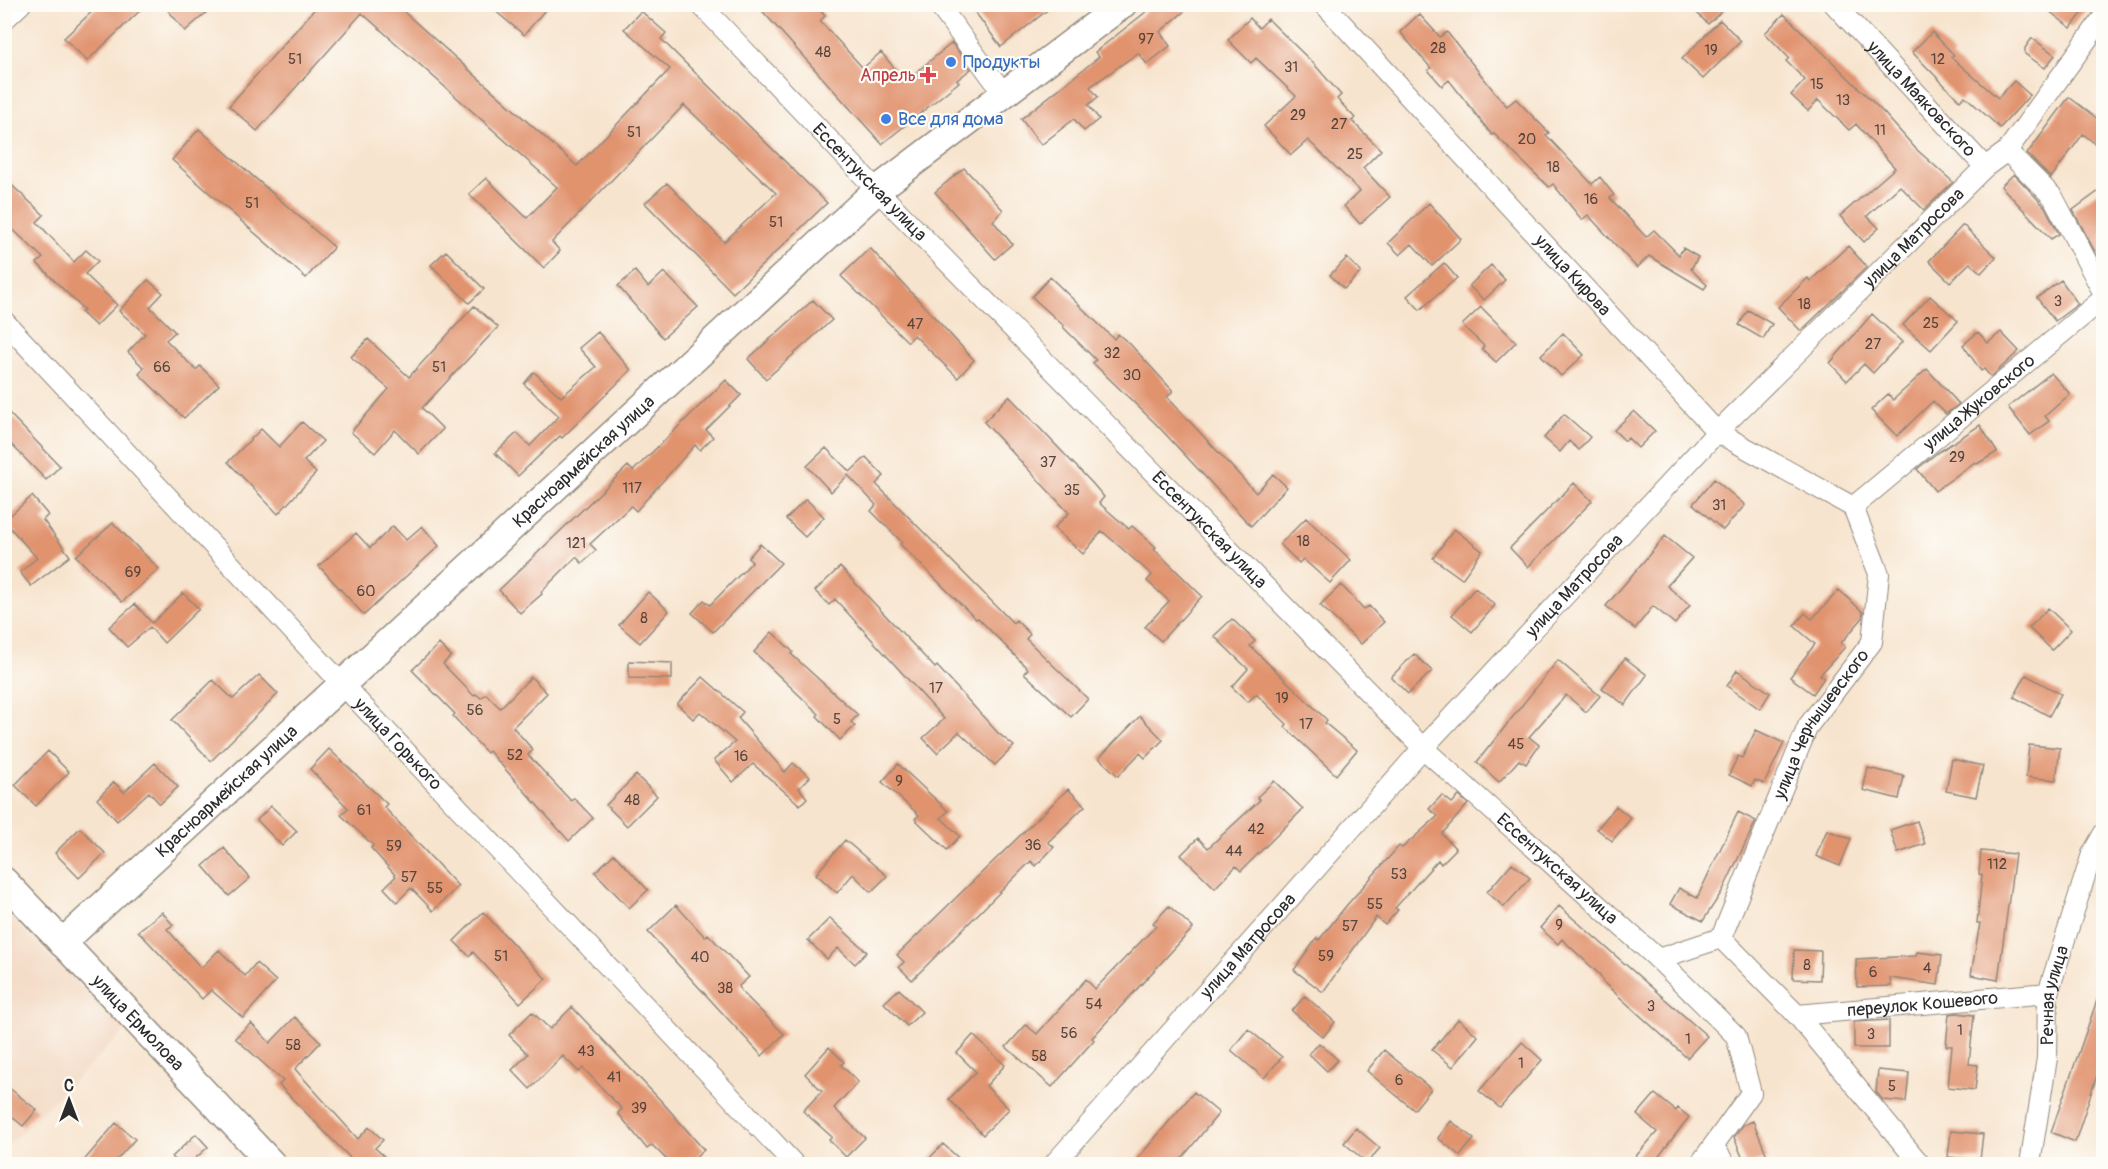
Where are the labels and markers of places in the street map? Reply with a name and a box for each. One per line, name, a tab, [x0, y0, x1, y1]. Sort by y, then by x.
place label: Продукты	[963, 51, 1040, 74]
marker: Продукты	[944, 55, 958, 69]
place label: Апрель	[860, 64, 916, 87]
marker: Апрель	[921, 68, 935, 82]
place label: Все для дома	[898, 108, 1003, 131]
marker: Все для дома	[879, 112, 893, 126]

